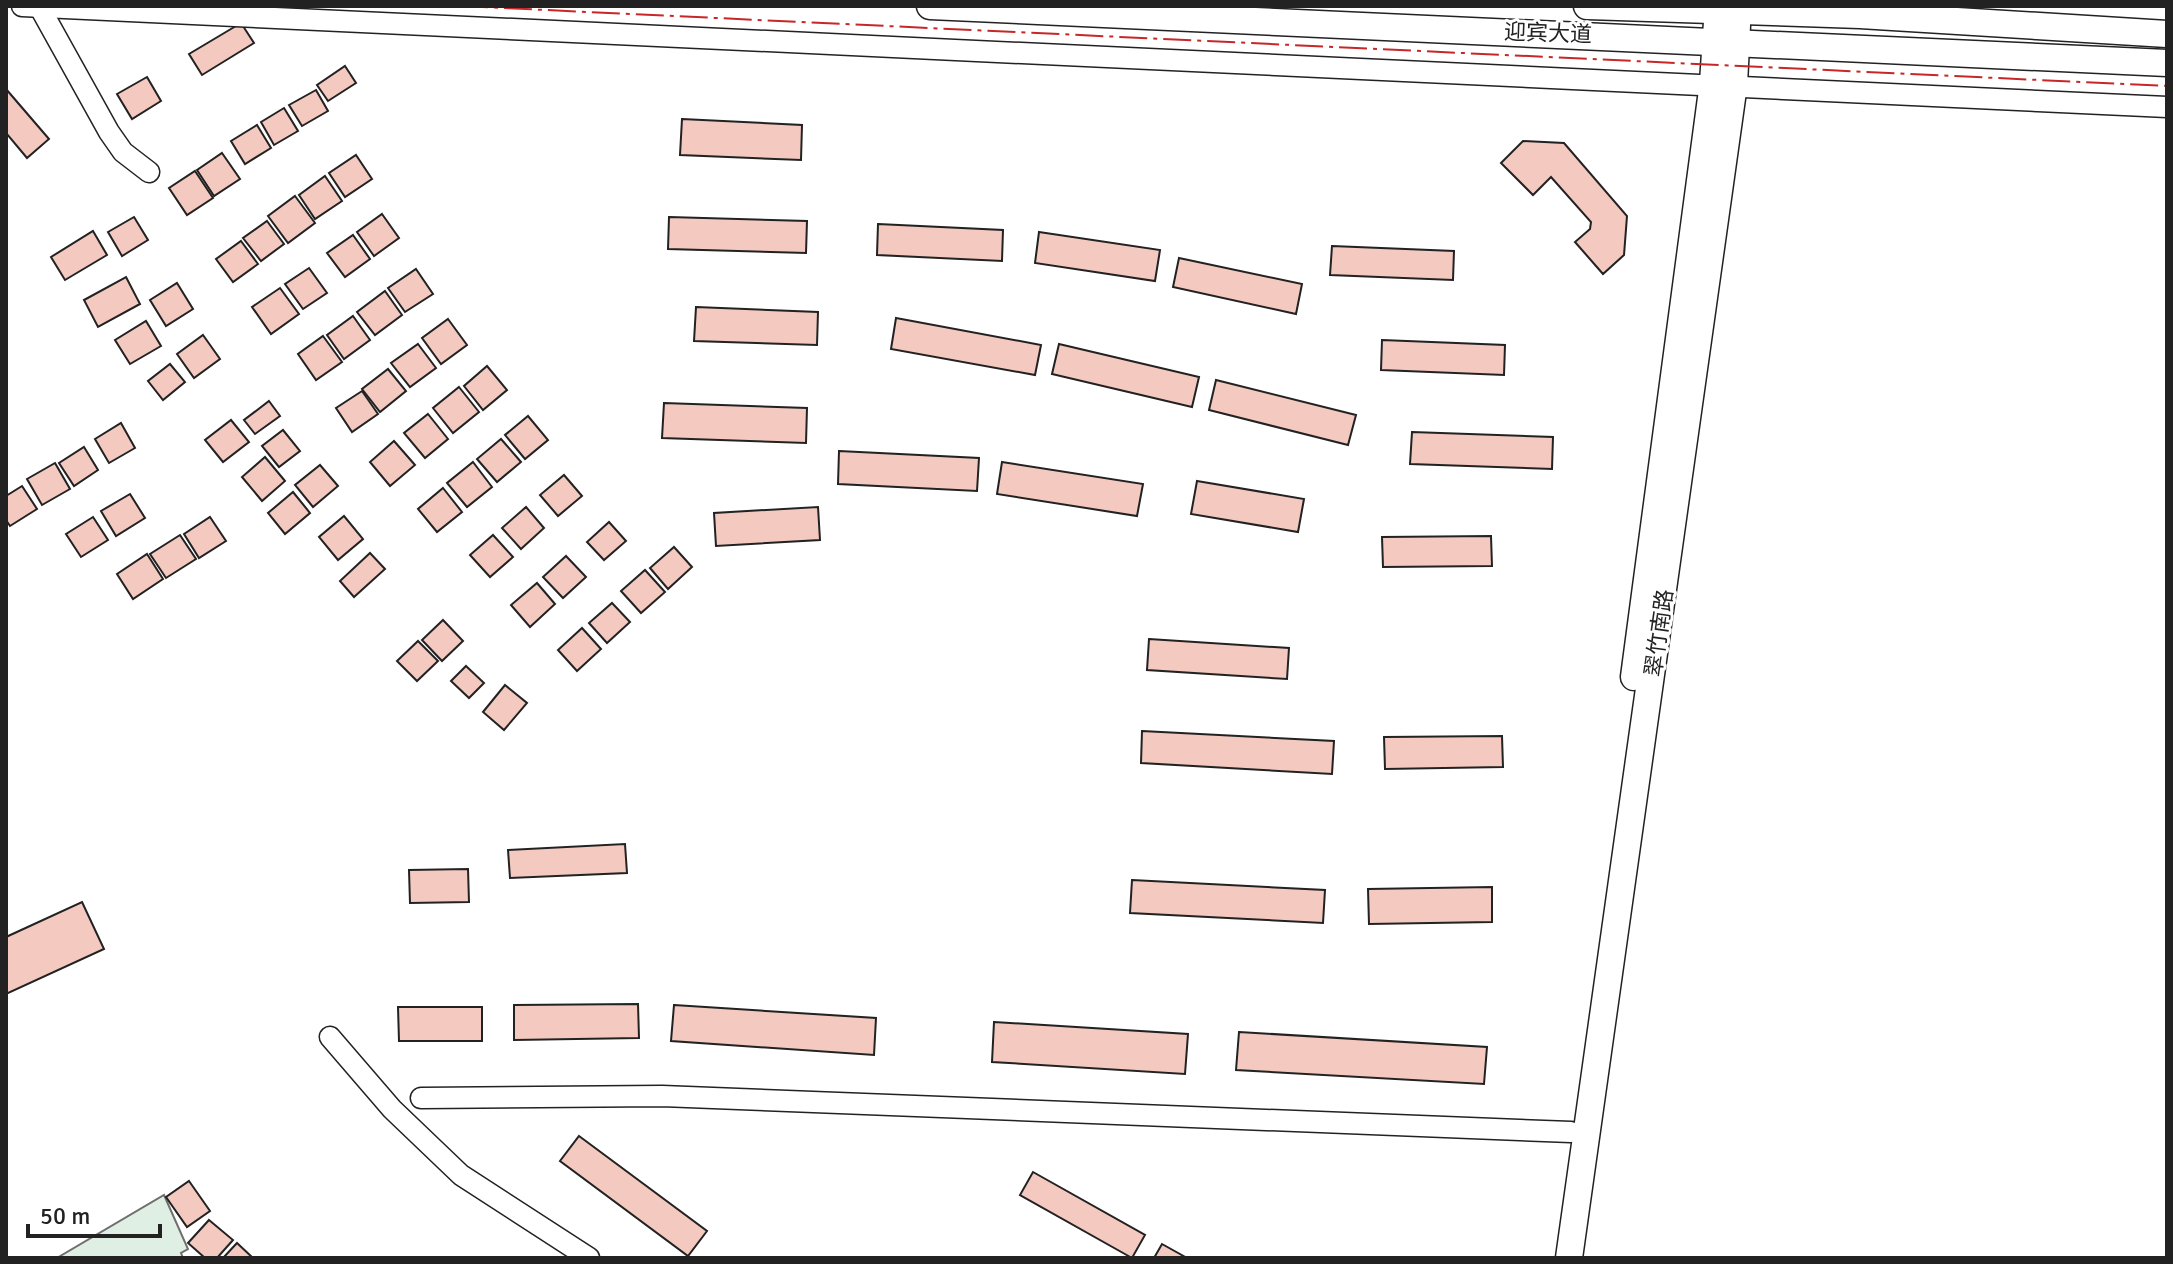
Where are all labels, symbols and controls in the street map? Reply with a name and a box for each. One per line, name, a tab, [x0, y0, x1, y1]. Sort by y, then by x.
street label: 迎宾大道	[1504, 18, 1592, 48]
street label: 翠竹南路	[1640, 588, 1678, 678]
scale bar	[28, 1188, 160, 1238]
text: 50 m	[40, 1201, 90, 1231]

